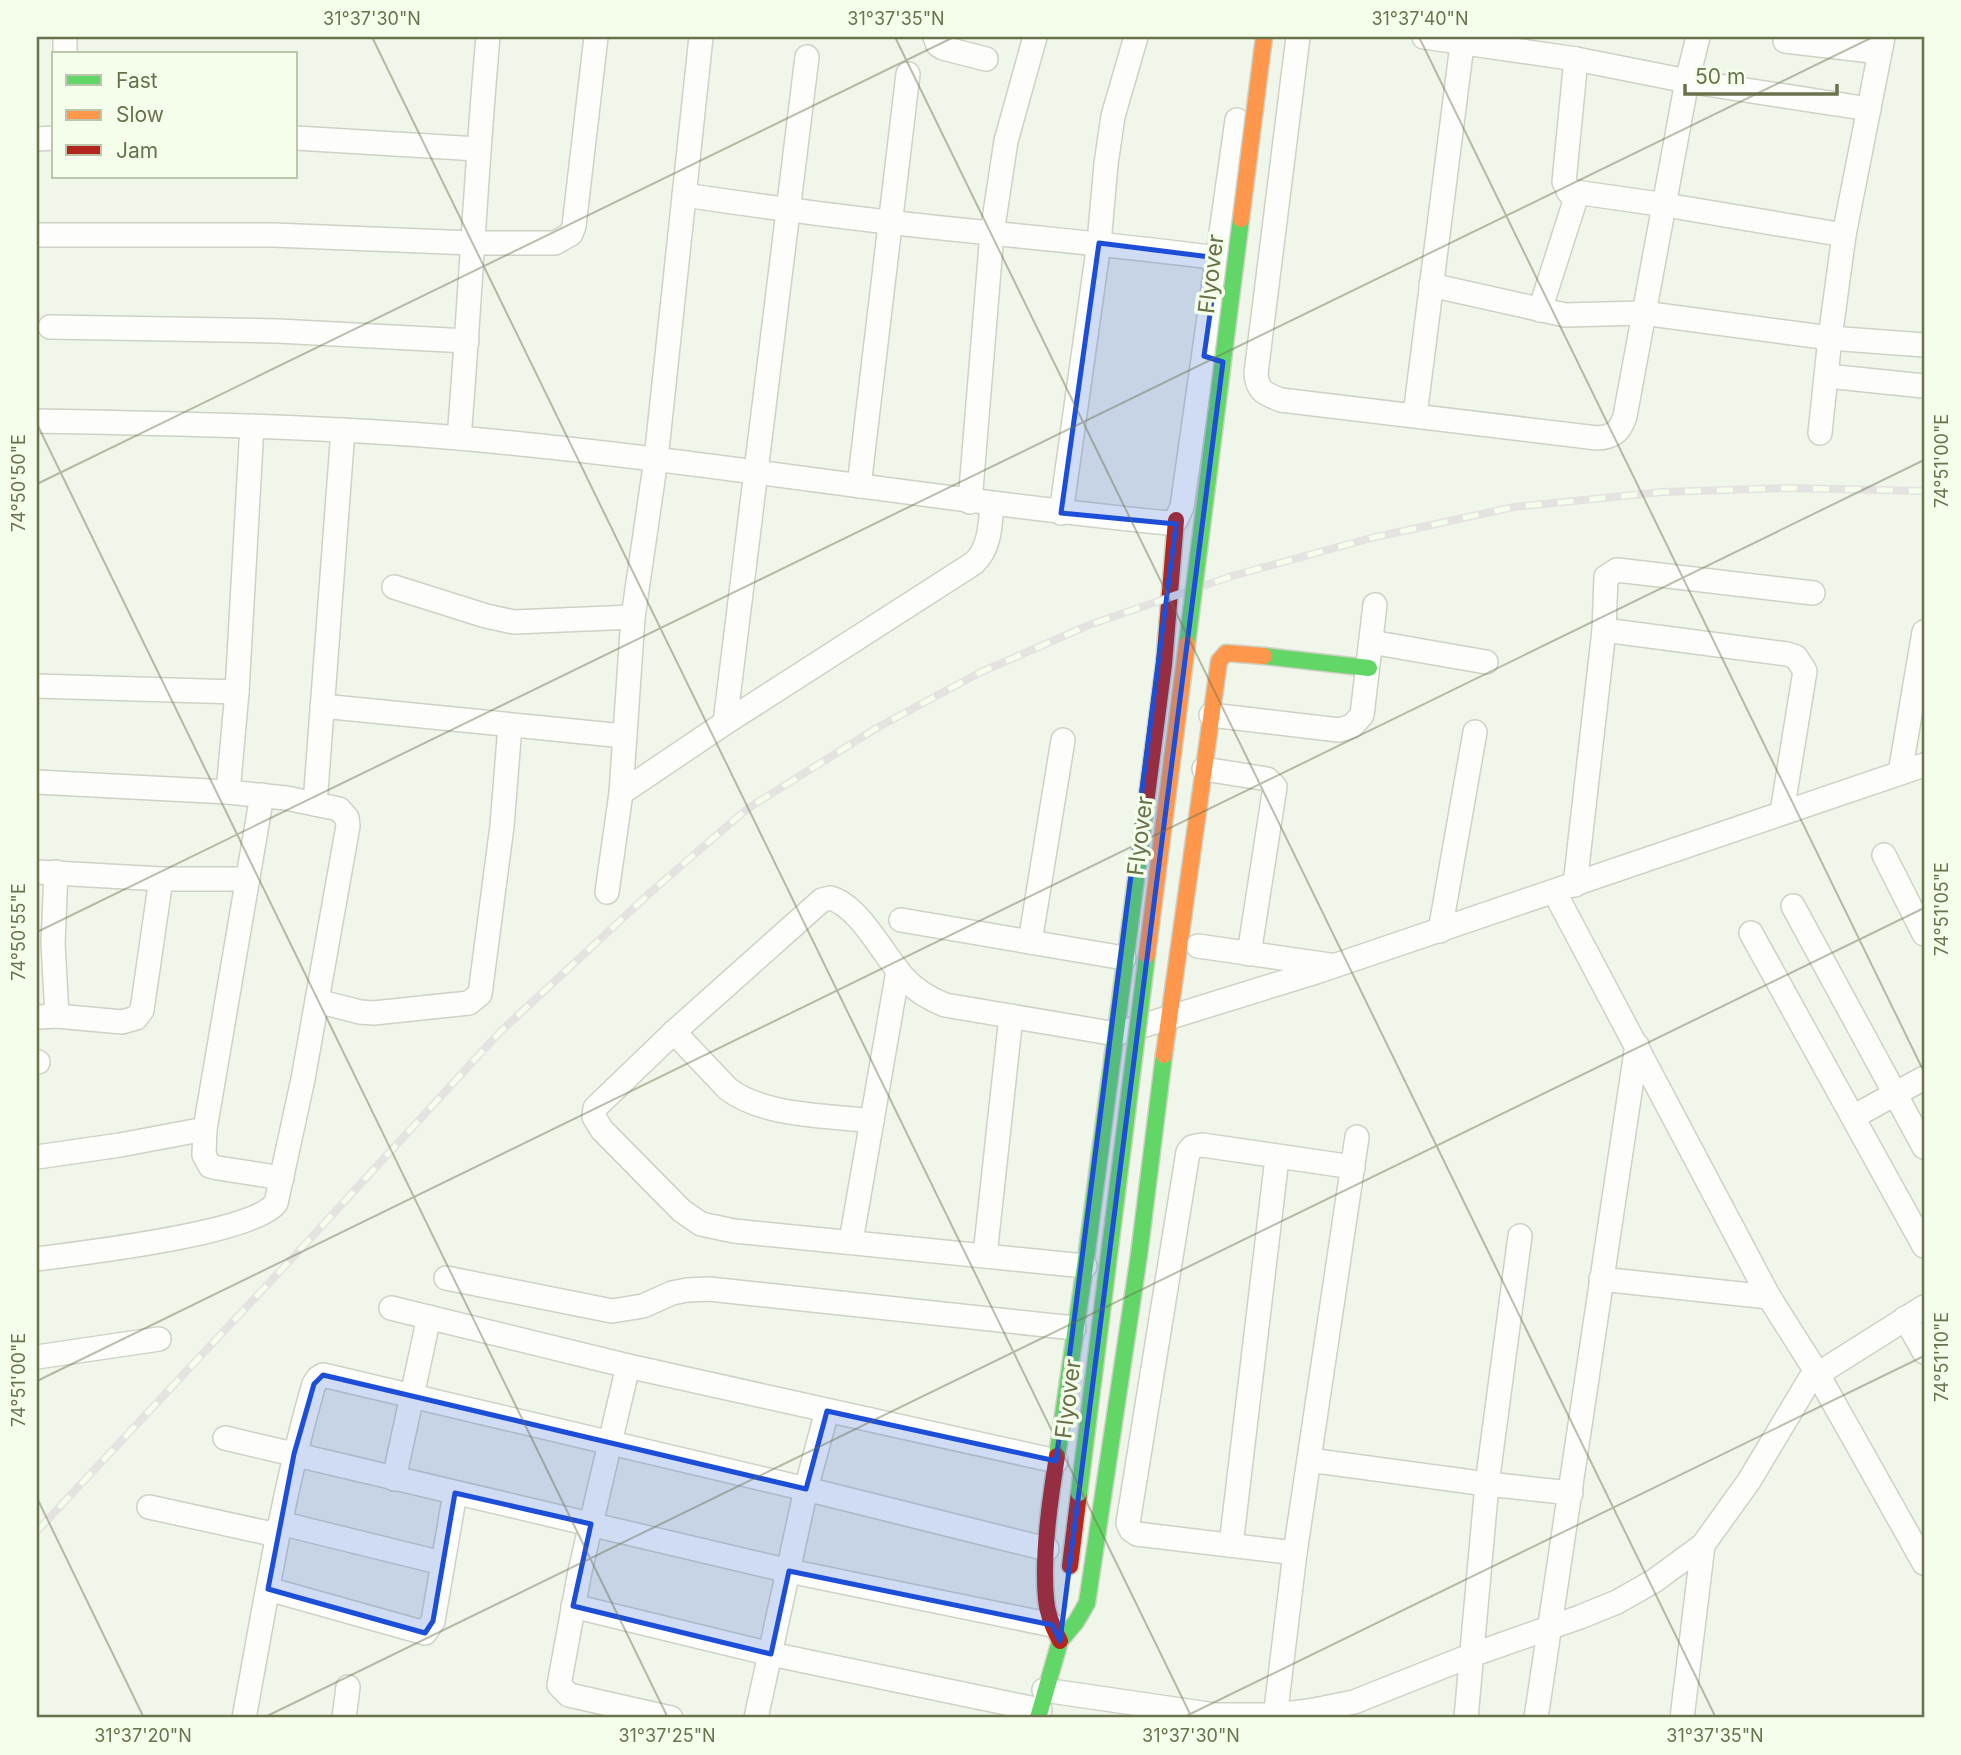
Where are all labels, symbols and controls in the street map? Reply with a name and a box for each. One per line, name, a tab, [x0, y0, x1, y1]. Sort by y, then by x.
text: 31°37'30"N	[323, 8, 421, 29]
text: 31°37'35"N	[847, 8, 945, 29]
text: 31°37'40"N	[1371, 8, 1469, 29]
legend	[52, 52, 298, 178]
scale bar	[1685, 52, 1837, 96]
text: 50 m	[1695, 64, 1745, 89]
text: Fast	[116, 68, 158, 93]
text: Slow	[116, 102, 164, 127]
text: Jam	[116, 138, 158, 163]
street label: Flyover	[1192, 232, 1230, 315]
text: 74°51'00"E	[1931, 414, 1952, 508]
text: 74°50'50"E	[8, 434, 29, 532]
street label: Flyover	[1121, 794, 1159, 877]
text: 74°51'05"E	[1931, 862, 1952, 956]
text: 74°50'55"E	[8, 883, 29, 981]
text: 74°51'10"E	[1931, 1312, 1952, 1402]
text: 74°51'00"E	[8, 1333, 29, 1427]
street label: Flyover	[1049, 1357, 1087, 1440]
text: 31°37'20"N	[94, 1725, 192, 1746]
text: 31°37'25"N	[618, 1725, 716, 1746]
text: 31°37'30"N	[1142, 1725, 1240, 1746]
text: 31°37'35"N	[1666, 1725, 1764, 1746]

